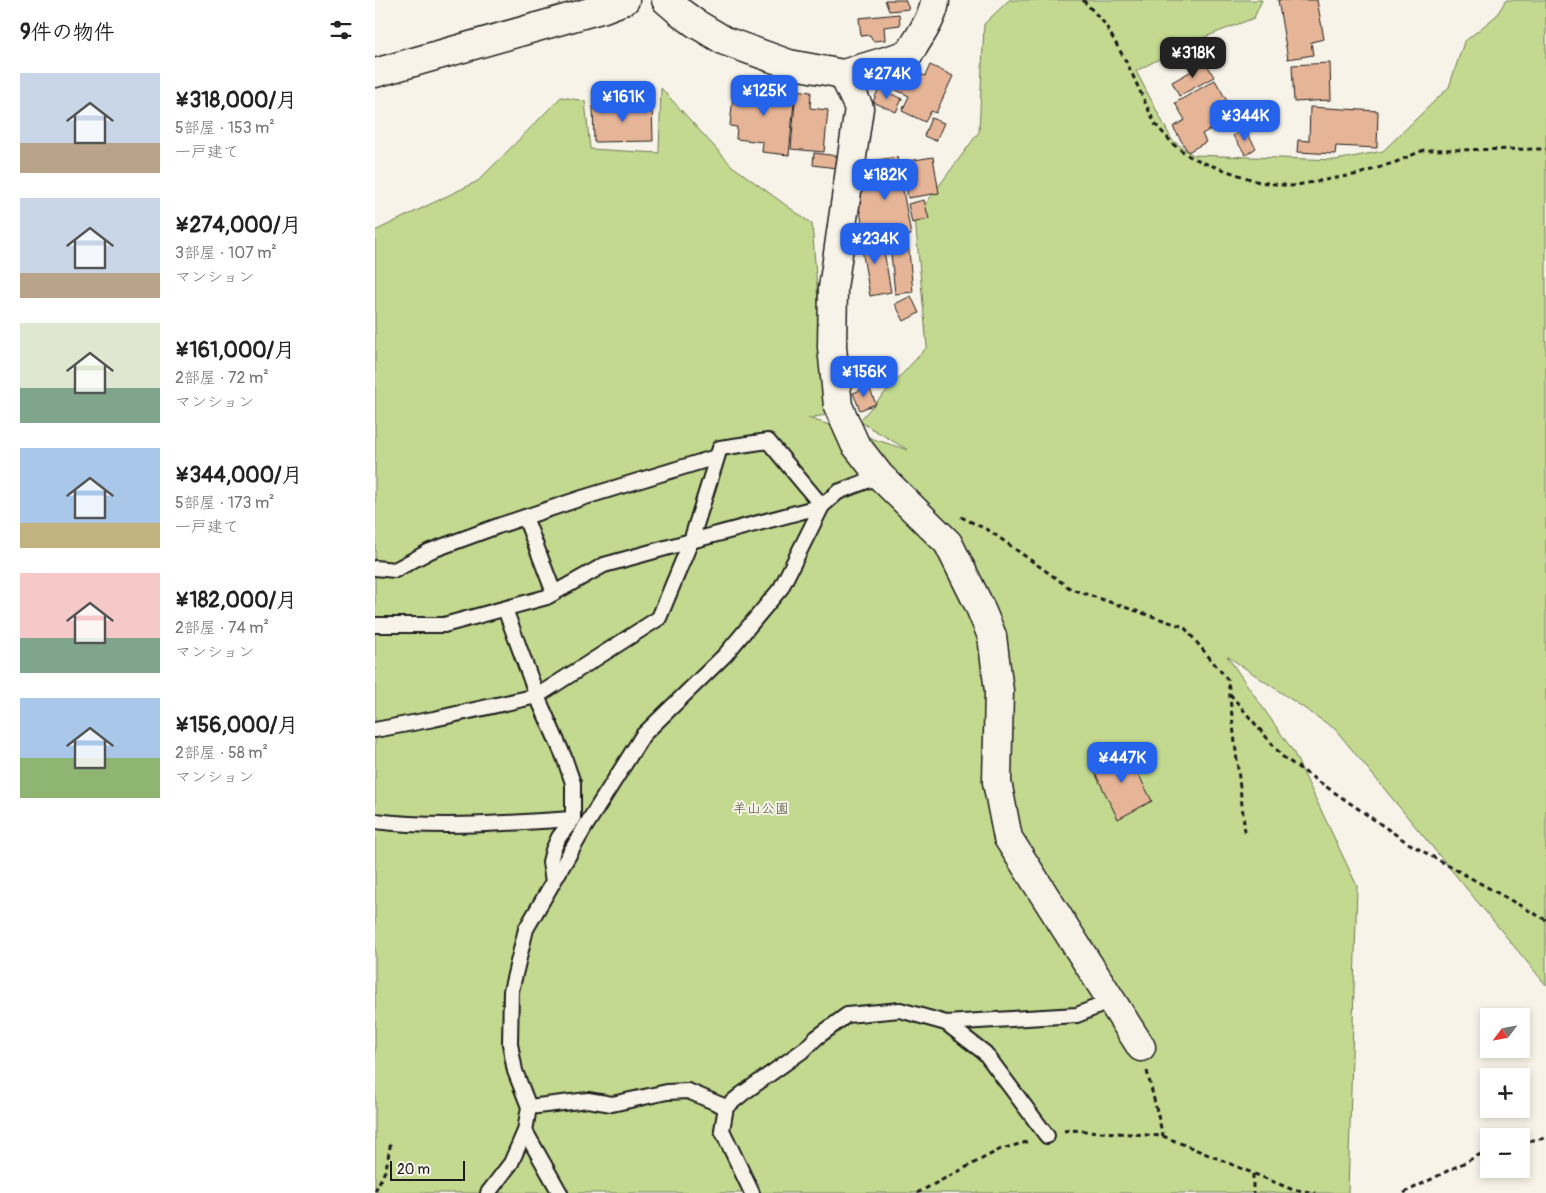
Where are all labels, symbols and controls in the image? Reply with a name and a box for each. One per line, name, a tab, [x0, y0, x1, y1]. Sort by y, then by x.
icon: filters	[327, 16, 355, 44]
text: 9件の物件	[20, 19, 115, 46]
pin: ¥318K	[1158, 36, 1228, 79]
text: ¥318K	[1171, 43, 1215, 63]
pin: ¥274K	[852, 58, 922, 100]
text: ¥274K	[863, 64, 911, 84]
pin: ¥125K	[729, 74, 799, 117]
pin: ¥161K	[588, 80, 658, 123]
text: ¥125K	[742, 81, 786, 101]
text: ¥318,000/月	[175, 87, 297, 114]
text: ¥161K	[602, 87, 644, 107]
icon: home	[60, 93, 120, 153]
pin: ¥344K	[1210, 100, 1280, 142]
text: ¥344K	[1221, 106, 1269, 126]
text: 5部屋 · 153 m²	[175, 118, 275, 138]
text: 一戸建て	[175, 142, 239, 162]
pin: ¥182K	[850, 158, 920, 201]
text: ¥182K	[863, 165, 907, 185]
text: ¥274,000/月	[175, 212, 302, 239]
icon: home	[60, 218, 120, 278]
pin: ¥234K	[840, 222, 910, 265]
text: ¥234K	[851, 229, 899, 249]
text: 3部屋 · 107 m²	[175, 243, 277, 263]
text: マンション	[175, 267, 254, 287]
text: ¥161,000/月	[175, 337, 295, 364]
icon: home	[60, 343, 120, 403]
pin: ¥156K	[829, 356, 899, 398]
text: ¥156K	[842, 362, 887, 382]
text: 2部屋 · 72 m²	[175, 368, 269, 388]
text: マンション	[175, 392, 254, 412]
text: ¥344,000/月	[175, 462, 303, 489]
icon: home	[60, 468, 120, 528]
text: 5部屋 · 173 m²	[175, 493, 275, 513]
text: 一戸建て	[175, 517, 239, 537]
text: ¥182,000/月	[175, 587, 297, 614]
icon: home	[60, 593, 120, 653]
text: 2部屋 · 74 m²	[175, 618, 269, 638]
text: マンション	[175, 642, 254, 662]
text: ¥156,000/月	[175, 712, 298, 739]
icon: home	[60, 718, 120, 778]
pin: ¥447K	[1087, 742, 1157, 784]
text: 2部屋 · 58 m²	[175, 743, 268, 763]
text: ¥447K	[1098, 748, 1146, 768]
text: マンション	[175, 767, 254, 787]
park label: 羊山公園	[733, 800, 789, 817]
north arrow	[1480, 1008, 1530, 1058]
map controls	[1480, 1008, 1530, 1178]
button: +	[1480, 1068, 1530, 1118]
button: −	[1480, 1128, 1530, 1178]
scale bar	[390, 1158, 465, 1181]
text: 20 m	[397, 1161, 430, 1178]

